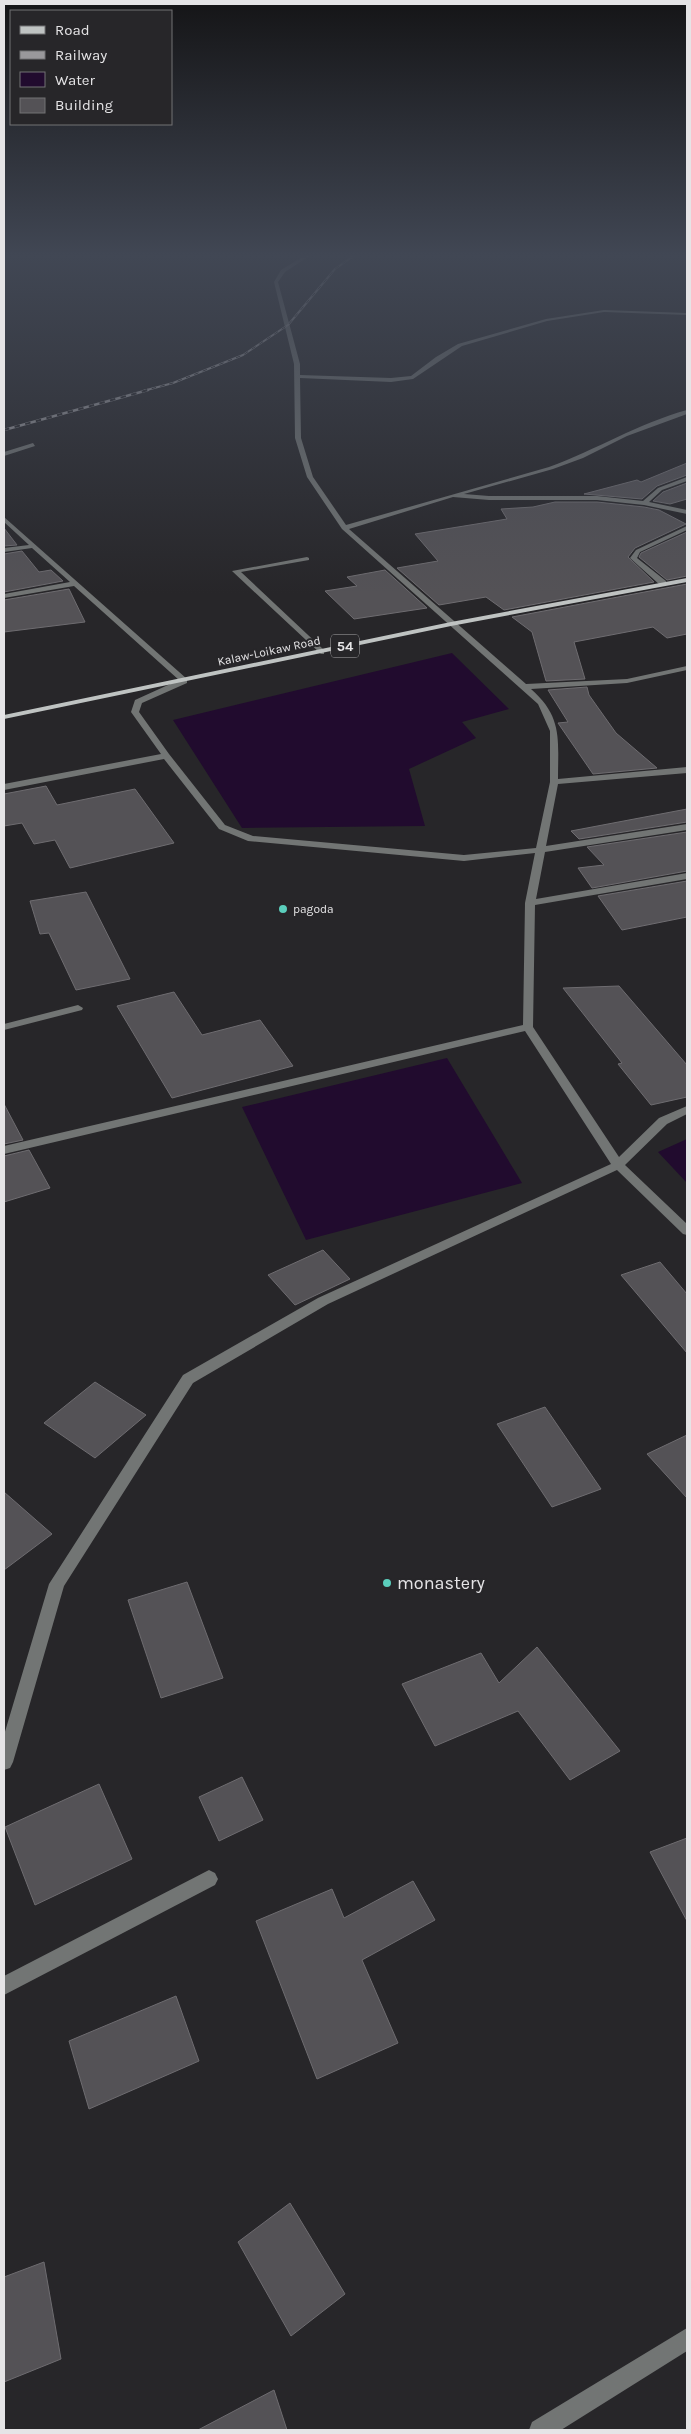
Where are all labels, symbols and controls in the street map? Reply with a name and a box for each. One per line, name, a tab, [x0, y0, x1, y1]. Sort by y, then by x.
legend	[10, 10, 172, 125]
text: Road	[55, 21, 90, 39]
text: Railway	[55, 46, 107, 64]
text: Water	[55, 71, 96, 89]
text: Building	[55, 96, 113, 114]
street label: Kalaw-Loikaw Road	[216, 633, 322, 669]
road number: 54	[331, 634, 359, 658]
place label: pagoda	[293, 902, 334, 916]
marker: pagoda	[277, 903, 289, 915]
place label: monastery	[397, 1572, 485, 1594]
marker: monastery	[381, 1577, 393, 1589]

